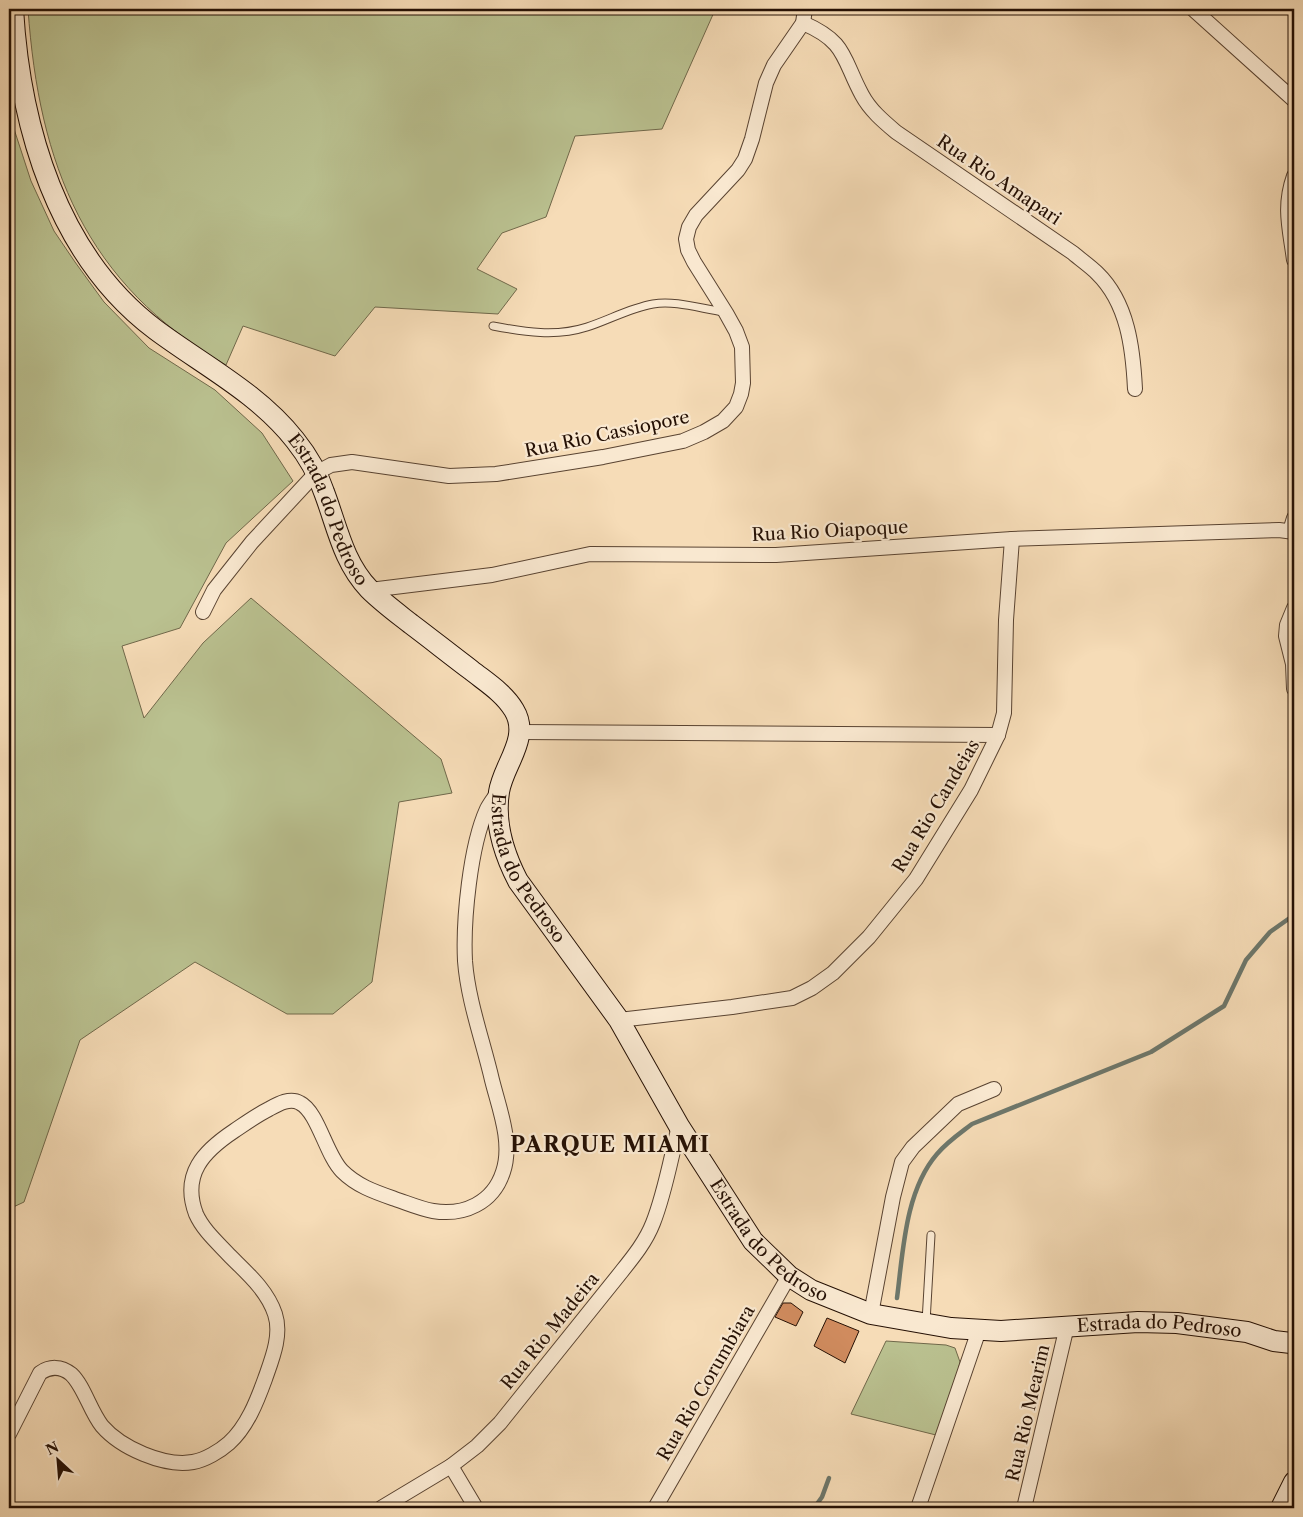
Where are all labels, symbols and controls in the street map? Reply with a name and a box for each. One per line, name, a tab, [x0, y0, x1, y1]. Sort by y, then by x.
street label: Rua Rio Amapari	[933, 130, 1066, 230]
street label: Rua Rio Cassiopore	[523, 406, 691, 462]
street label: Estrada do Pedroso	[283, 429, 373, 590]
street label: Rua Rio Oiapoque	[751, 516, 909, 546]
street label: Rua Rio Candeias	[888, 735, 984, 877]
street label: Estrada do Pedroso	[487, 792, 570, 947]
district label: PARQUE MIAMI	[510, 1131, 710, 1158]
street label: Estrada do Pedroso	[705, 1175, 831, 1307]
street label: Rua Rio Madeira	[496, 1268, 604, 1394]
street label: Rua Rio Corumbiara	[652, 1301, 760, 1465]
street label: Estrada do Pedroso	[1076, 1311, 1243, 1342]
street label: Rua Rio Mearim	[1002, 1342, 1055, 1484]
north arrow	[32, 1434, 82, 1484]
text: N	[43, 1438, 62, 1459]

